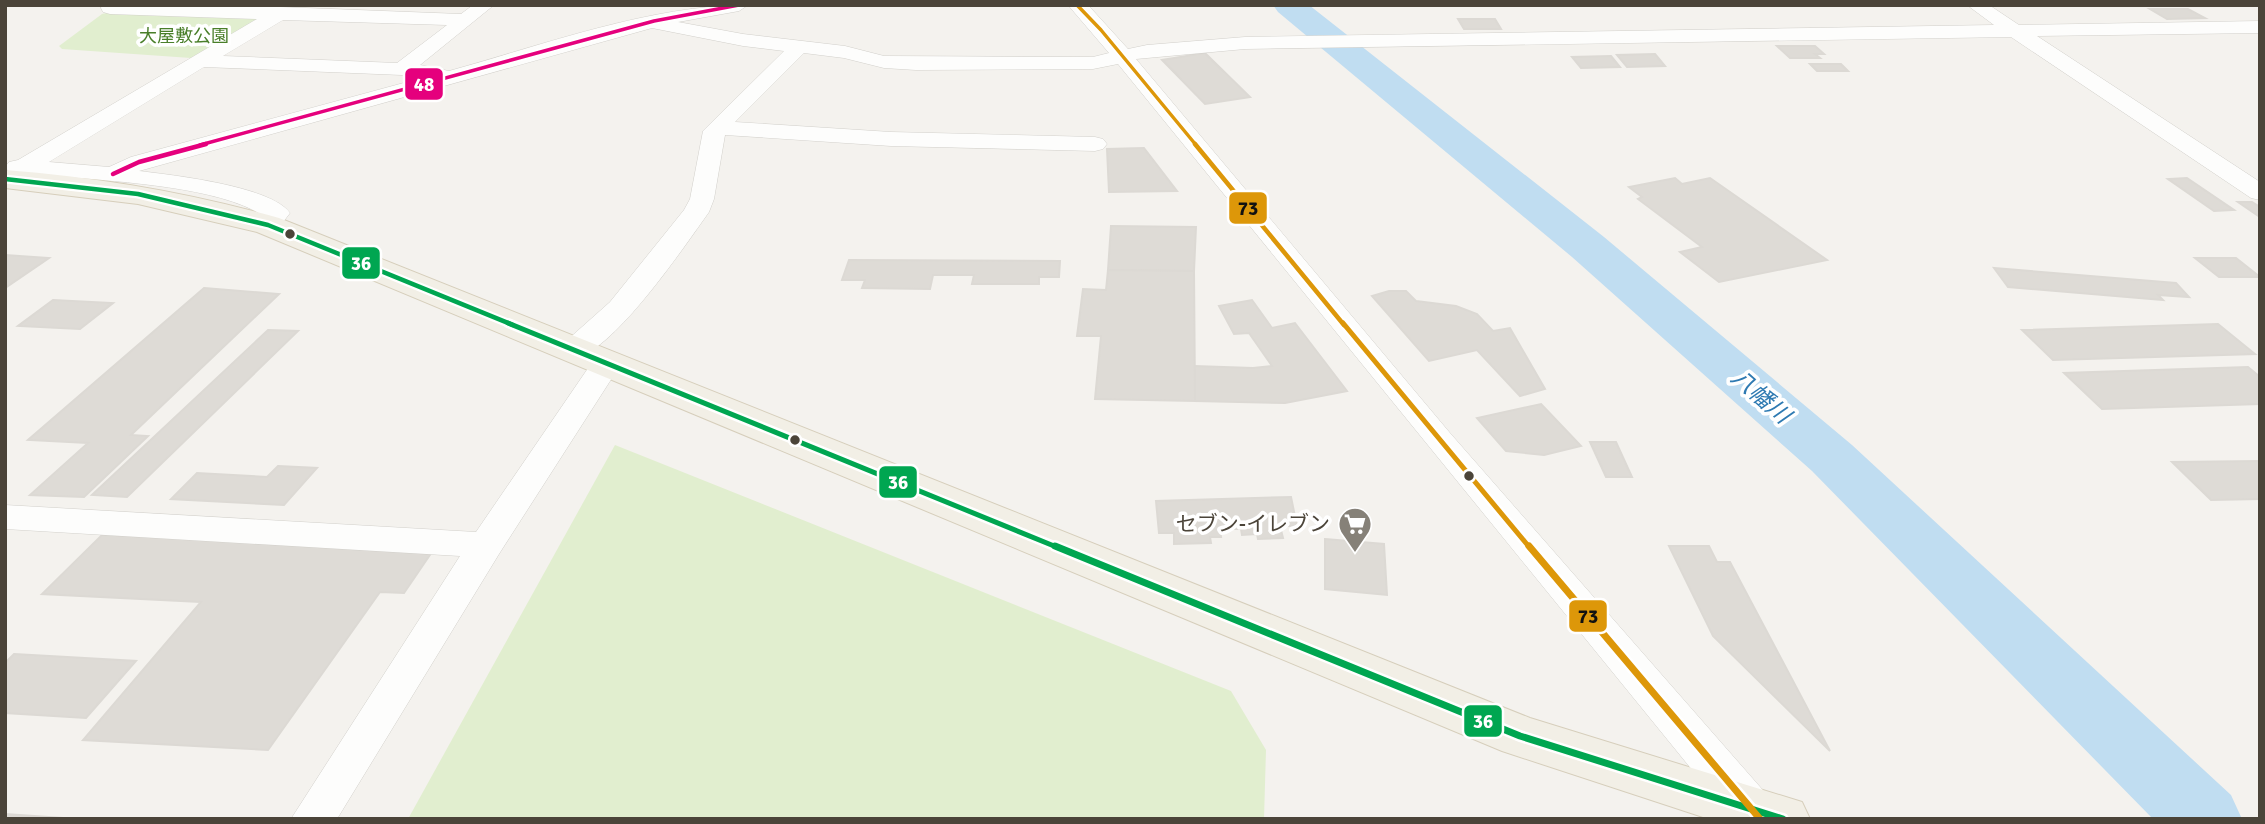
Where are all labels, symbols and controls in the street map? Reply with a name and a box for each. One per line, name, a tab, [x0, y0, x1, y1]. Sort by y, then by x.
park label: 大屋敷公園	[139, 25, 229, 47]
line badge: 48	[404, 67, 444, 101]
text: 48	[414, 73, 434, 97]
line badge: 73	[1228, 191, 1268, 225]
text: 73	[1238, 197, 1258, 221]
unlabelled marker	[283, 227, 297, 241]
line badge: 36	[341, 246, 381, 280]
text: 36	[351, 252, 371, 276]
water label: 八幡川	[1725, 363, 1798, 432]
unlabelled marker	[788, 433, 802, 447]
line badge: 36	[878, 465, 918, 499]
unlabelled marker	[1462, 469, 1476, 483]
text: 36	[888, 471, 908, 495]
supermarket icon: セブン-イレブン	[1336, 505, 1374, 554]
place label: セブン-イレブン	[1176, 511, 1330, 537]
line badge: 73	[1568, 599, 1608, 633]
text: 73	[1578, 605, 1598, 629]
line badge: 36	[1463, 704, 1503, 738]
text: 36	[1473, 710, 1493, 734]

